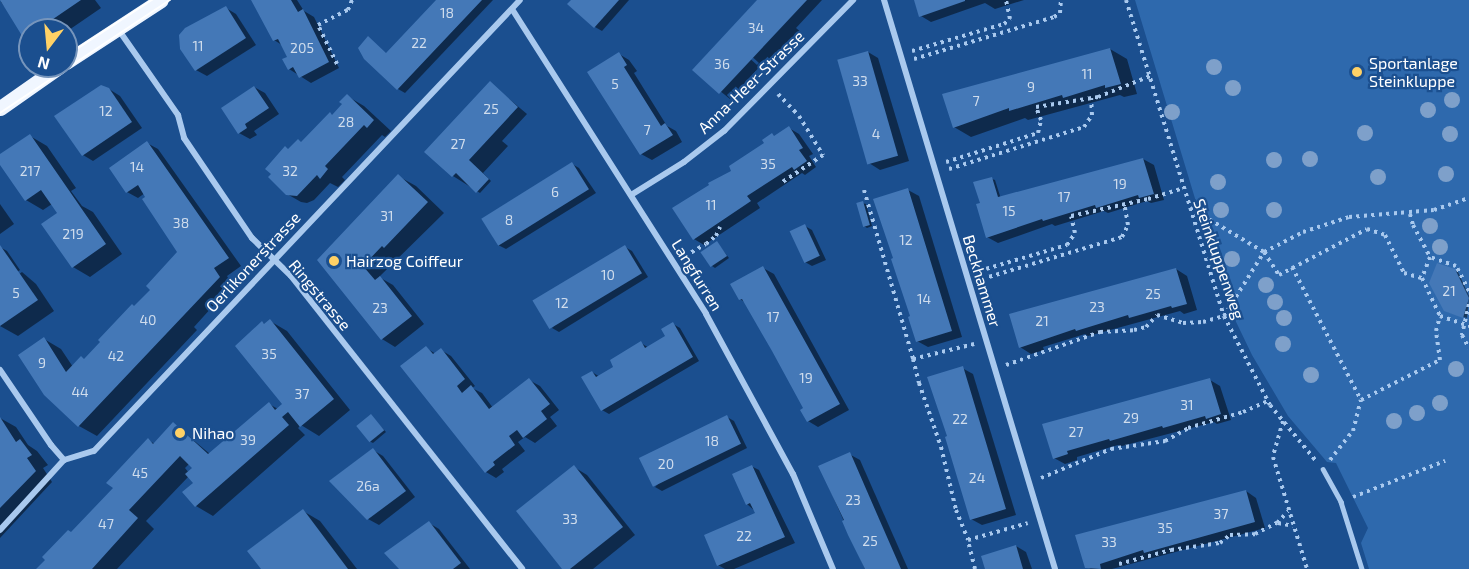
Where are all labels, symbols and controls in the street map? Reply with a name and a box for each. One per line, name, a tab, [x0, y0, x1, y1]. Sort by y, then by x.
house number: 18	[440, 5, 454, 21]
north arrow	[18, 18, 78, 78]
house number: 34	[748, 20, 764, 36]
street label: Anna-Heer-Strasse	[694, 26, 808, 138]
house number: 22	[411, 35, 427, 51]
house number: 11	[192, 38, 204, 54]
house number: 205	[290, 40, 314, 56]
text: N	[35, 53, 52, 75]
place label: Sportanlage Steinkluppe	[1369, 53, 1458, 91]
house number: 36	[714, 56, 730, 72]
marker: Sportanlage Steinkluppe	[1350, 65, 1364, 79]
house number: 11	[1081, 66, 1093, 82]
house number: 33	[852, 73, 868, 89]
house number: 5	[611, 76, 619, 92]
house number: 9	[1027, 79, 1035, 95]
house number: 7	[972, 93, 980, 109]
house number: 25	[483, 101, 499, 117]
house number: 12	[99, 103, 113, 119]
house number: 28	[338, 114, 354, 130]
house number: 7	[643, 122, 651, 138]
house number: 4	[872, 126, 880, 142]
house number: 27	[450, 136, 466, 152]
house number: 35	[760, 156, 776, 172]
house number: 14	[130, 159, 144, 175]
house number: 217	[20, 163, 40, 179]
house number: 32	[282, 163, 298, 179]
house number: 19	[1113, 176, 1127, 192]
house number: 6	[551, 184, 559, 200]
house number: 17	[1058, 189, 1070, 205]
street label: Steinkluppenweg	[1189, 196, 1249, 322]
house number: 11	[705, 197, 717, 213]
house number: 15	[1002, 203, 1016, 219]
street label: Oerlikonerstrasse	[202, 208, 304, 316]
house number: 31	[380, 208, 394, 224]
house number: 8	[505, 212, 513, 228]
house number: 38	[173, 215, 189, 231]
house number: 219	[62, 226, 84, 242]
house number: 12	[899, 232, 913, 248]
street label: Beckhammer	[959, 232, 1005, 330]
street label: Langfurren	[667, 236, 727, 314]
place label: Hairzog Coiffeur	[346, 251, 463, 271]
marker: Hairzog Coiffeur	[327, 254, 341, 268]
street label: Ringstrasse	[285, 256, 355, 334]
house number: 10	[601, 267, 615, 283]
house number: 21	[1442, 283, 1456, 299]
house number: 5	[12, 285, 20, 301]
house number: 25	[1145, 286, 1161, 302]
house number: 14	[917, 291, 931, 307]
house number: 12	[555, 295, 569, 311]
house number: 23	[1089, 299, 1105, 315]
house number: 23	[372, 300, 388, 316]
house number: 17	[767, 309, 779, 325]
house number: 40	[139, 312, 157, 328]
house number: 21	[1035, 313, 1049, 329]
house number: 35	[261, 346, 277, 362]
house number: 42	[108, 348, 124, 364]
house number: 9	[38, 355, 46, 371]
house number: 19	[799, 370, 813, 386]
house number: 44	[71, 384, 89, 400]
house number: 37	[295, 386, 309, 402]
house number: 31	[1180, 397, 1194, 413]
house number: 29	[1123, 410, 1139, 426]
house number: 22	[952, 411, 968, 427]
place label: Nihao	[192, 423, 234, 443]
house number: 27	[1068, 424, 1084, 440]
marker: Nihao	[173, 426, 187, 440]
house number: 39	[240, 432, 256, 448]
house number: 18	[705, 433, 719, 449]
house number: 20	[658, 456, 674, 472]
house number: 45	[132, 465, 148, 481]
house number: 24	[969, 470, 985, 486]
house number: 26a	[356, 478, 380, 494]
house number: 23	[845, 492, 861, 508]
house number: 37	[1214, 506, 1228, 522]
house number: 33	[562, 511, 578, 527]
house number: 47	[98, 516, 114, 532]
house number: 35	[1157, 520, 1173, 536]
house number: 22	[736, 528, 752, 544]
house number: 25	[862, 533, 878, 549]
house number: 33	[1101, 534, 1117, 550]

